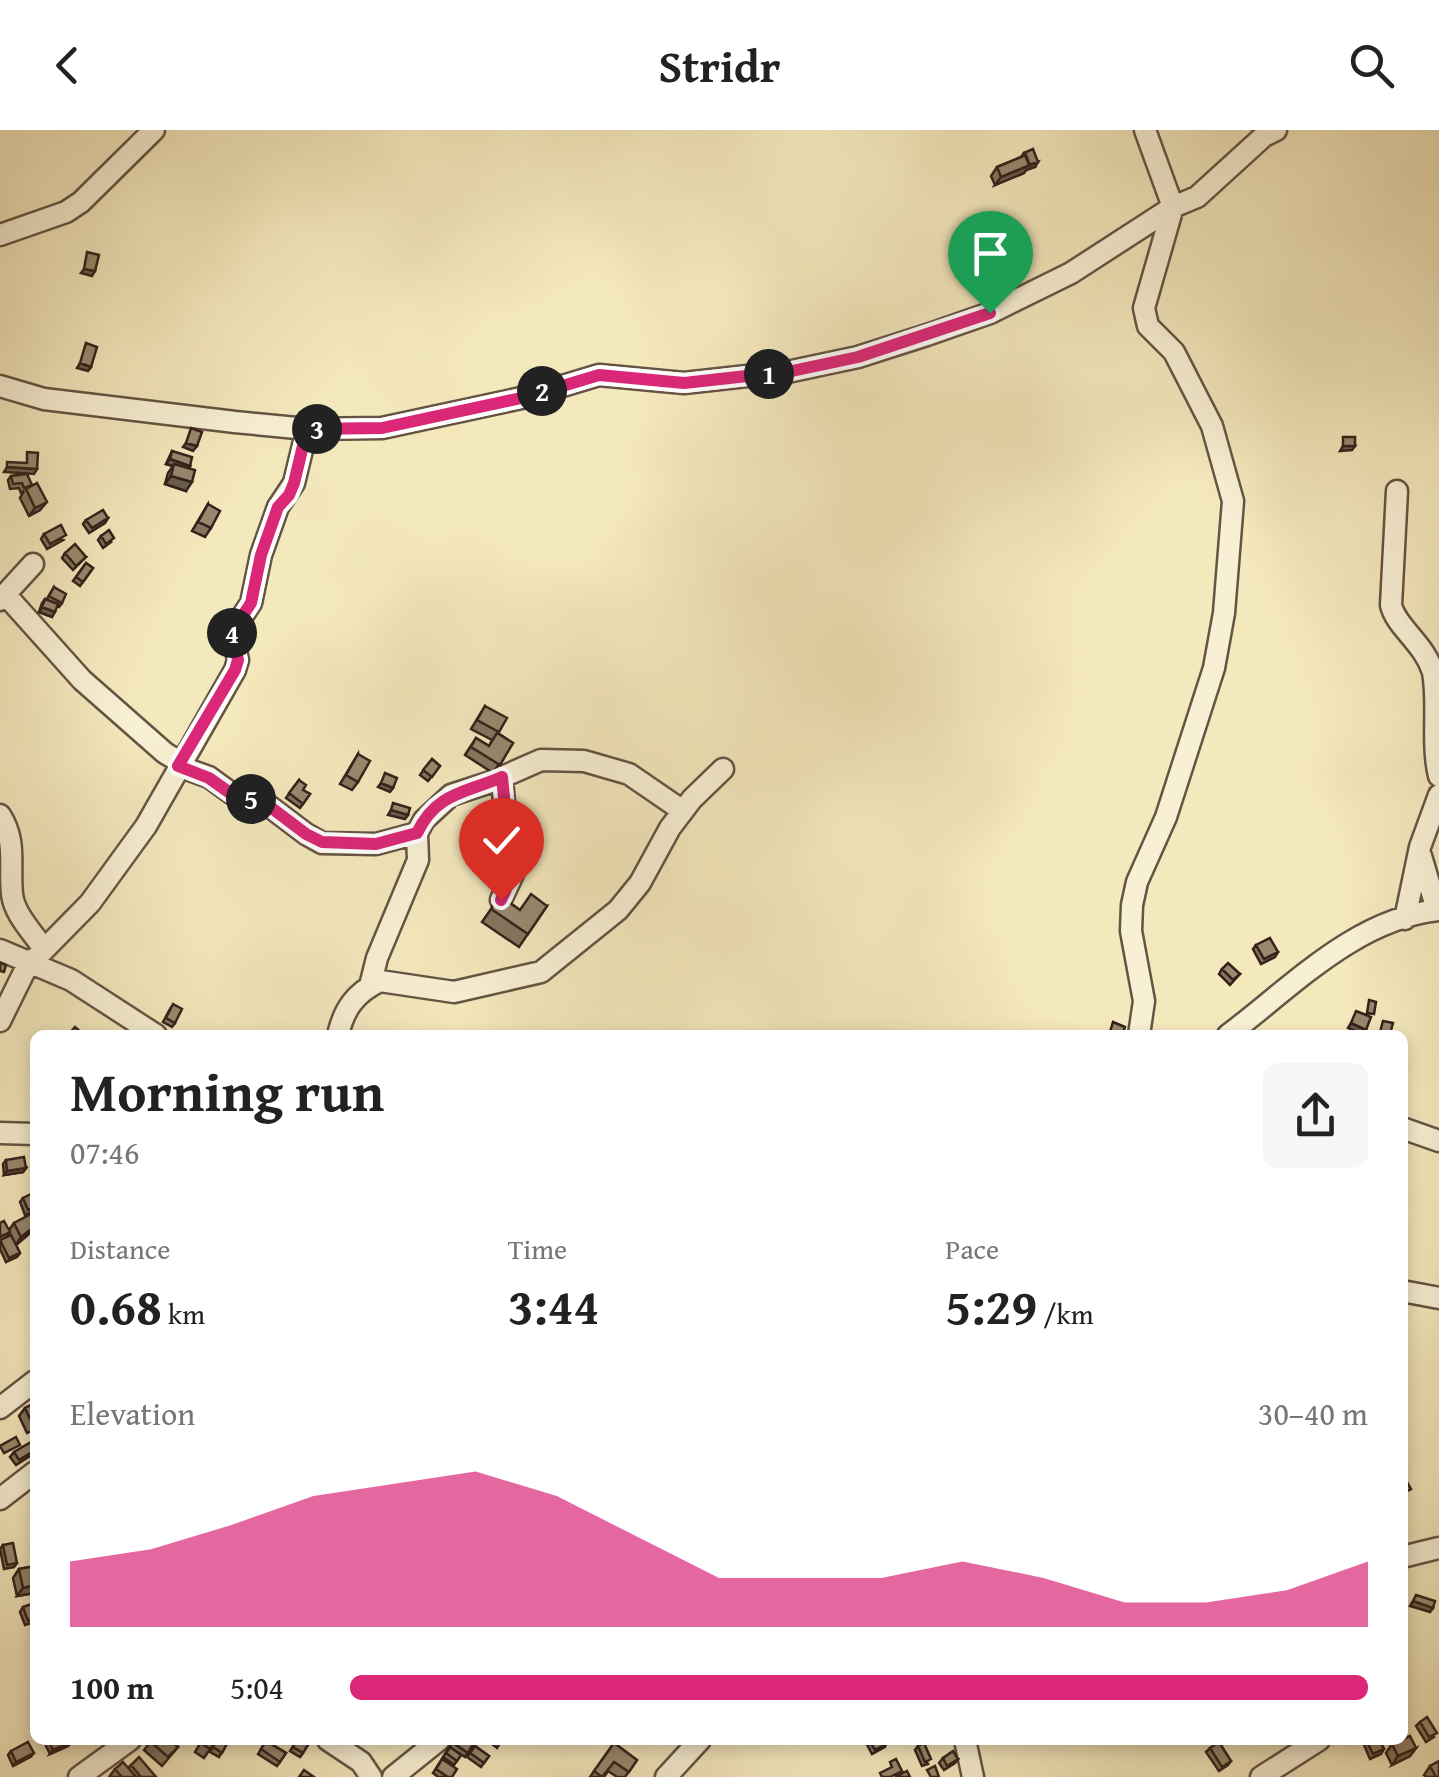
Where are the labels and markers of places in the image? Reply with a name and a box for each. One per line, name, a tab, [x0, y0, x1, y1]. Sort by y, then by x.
pin	[948, 211, 1033, 314]
pin: 1	[744, 349, 794, 399]
pin: 2	[517, 366, 567, 416]
pin: 3	[292, 404, 342, 454]
pin: 4	[207, 608, 257, 658]
pin: 5	[226, 774, 276, 824]
pin	[459, 798, 544, 901]

